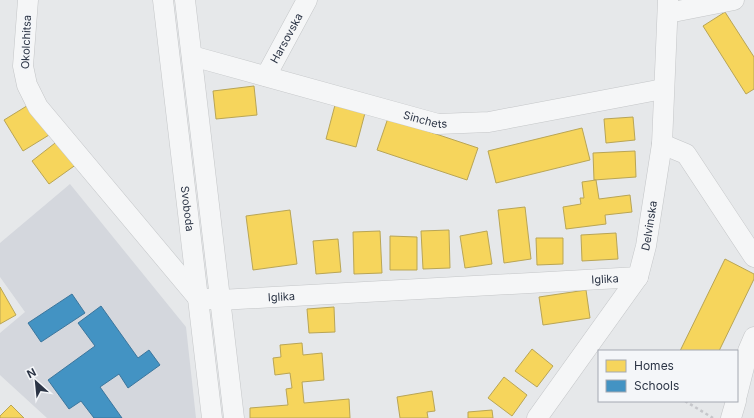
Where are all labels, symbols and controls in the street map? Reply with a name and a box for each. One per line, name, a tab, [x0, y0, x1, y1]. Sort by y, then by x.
street label: Harsovska	[267, 11, 306, 66]
street label: Okolchitsa	[18, 15, 34, 69]
street label: Sinchets	[402, 108, 448, 131]
street label: Svoboda	[178, 185, 197, 232]
street label: Delvinska	[638, 200, 660, 252]
street label: Iglika	[591, 271, 619, 287]
street label: Iglika	[267, 289, 295, 304]
legend	[598, 350, 738, 402]
text: Homes	[634, 358, 674, 373]
north arrow	[16, 362, 56, 402]
text: N	[25, 365, 38, 381]
text: Schools	[634, 378, 679, 393]

